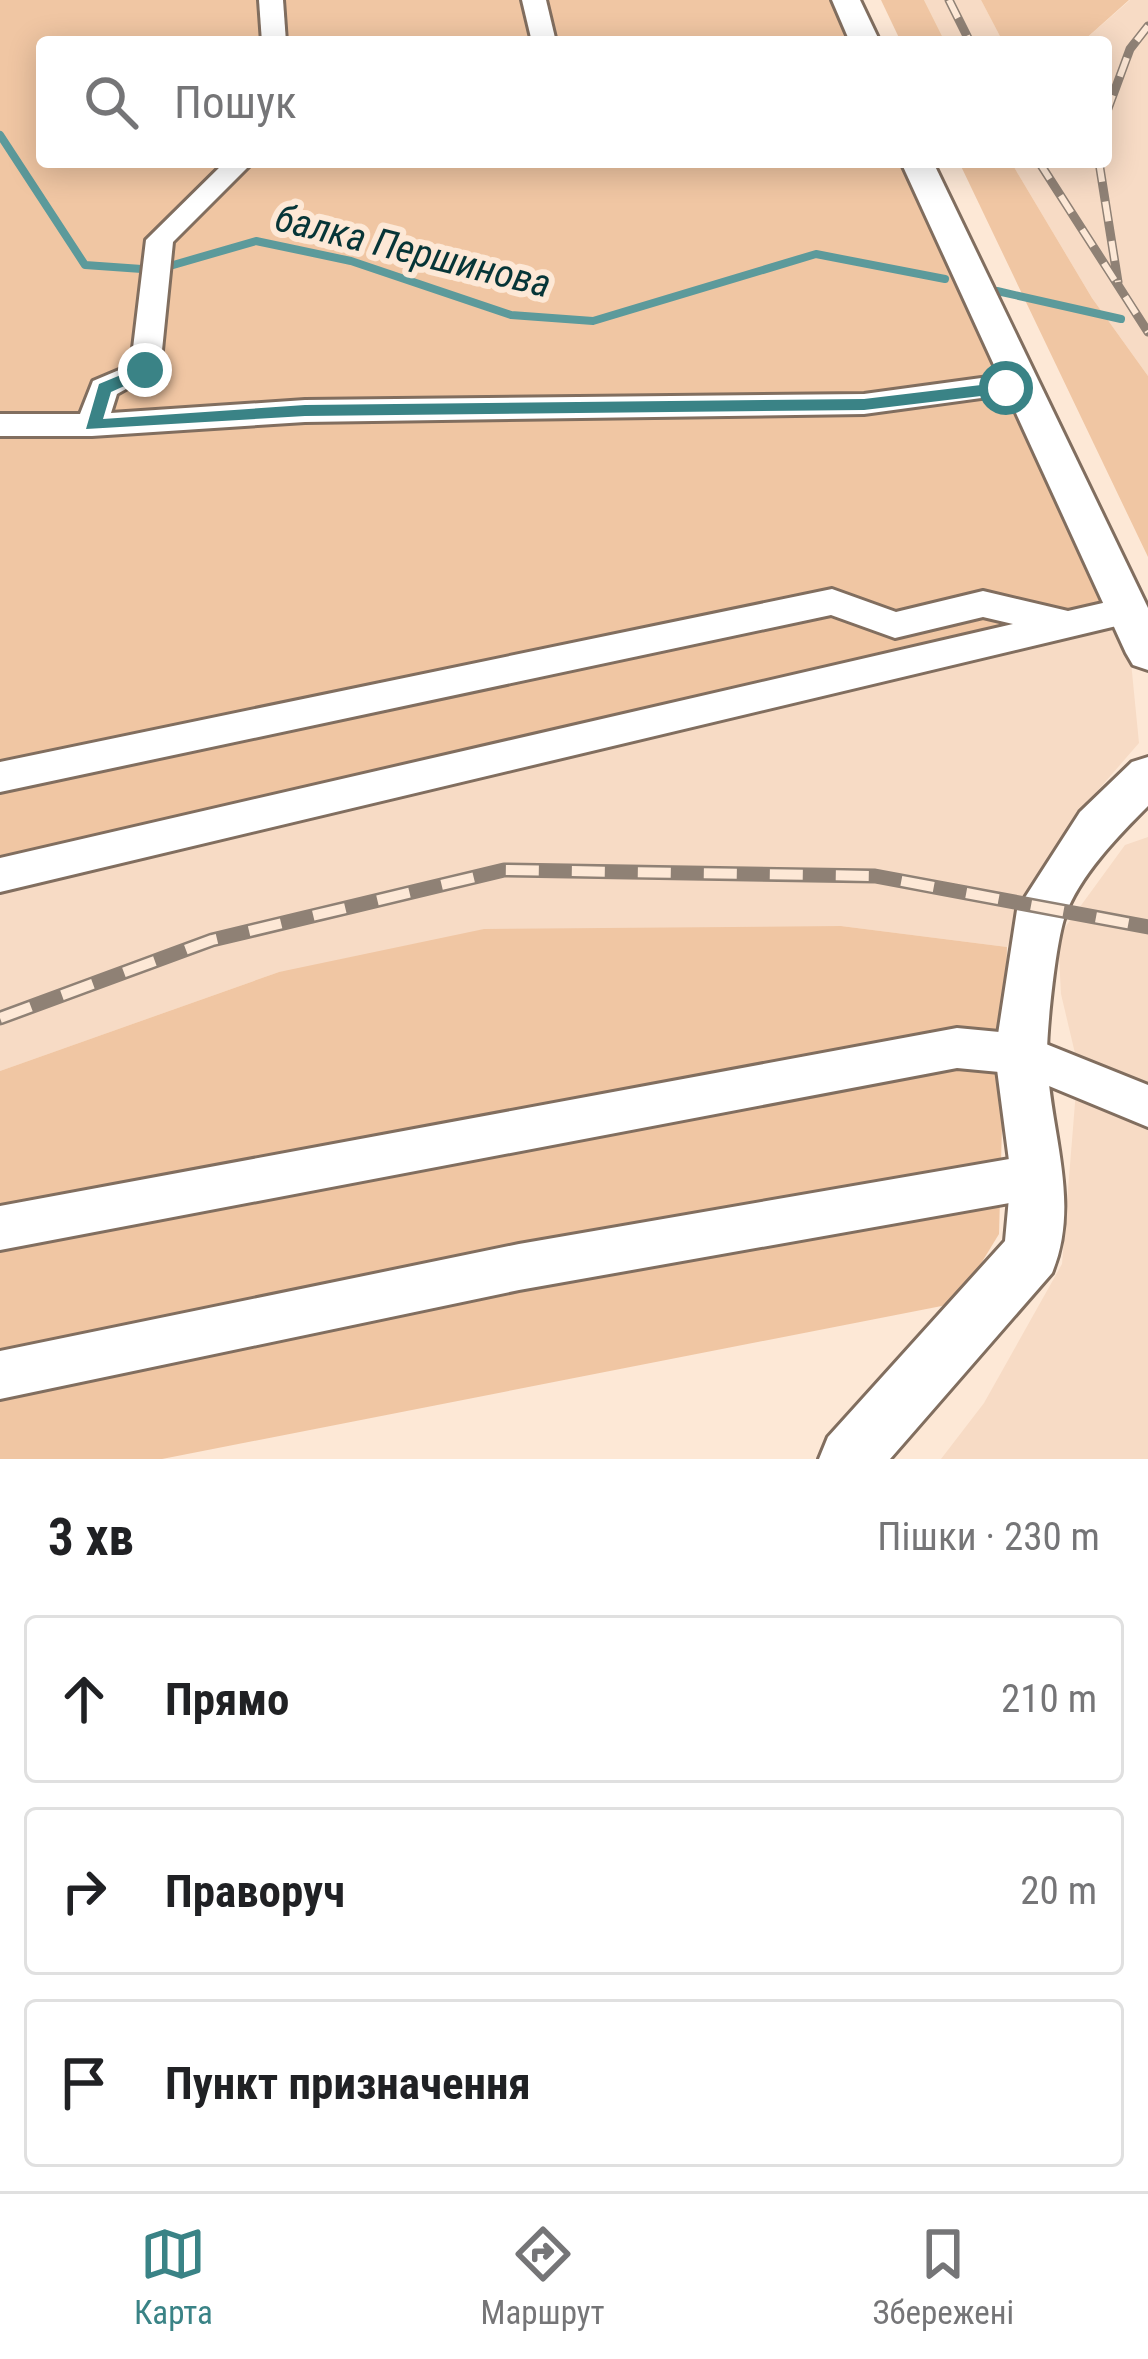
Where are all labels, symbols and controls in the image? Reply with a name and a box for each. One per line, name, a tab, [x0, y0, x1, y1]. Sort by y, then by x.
search box	[36, 36, 1112, 168]
icon: search	[78, 69, 144, 135]
text: Пошук	[174, 76, 297, 129]
water label: балка Першинова	[271, 195, 555, 307]
route end	[118, 343, 172, 397]
route start	[979, 361, 1033, 415]
text: 3 хв	[48, 1508, 134, 1567]
text: Пішки · 230 m	[877, 1514, 1100, 1560]
icon: ahead	[51, 1666, 117, 1732]
text: Прямо	[165, 1673, 289, 1726]
text: 210 m	[1001, 1676, 1097, 1722]
icon: right	[51, 1858, 117, 1924]
text: Праворуч	[165, 1865, 345, 1918]
text: 20 m	[1020, 1868, 1097, 1914]
icon: arrive	[51, 2050, 117, 2116]
text: Пункт призначення	[165, 2057, 531, 2110]
tab: Карта	[134, 2221, 213, 2332]
tab: Маршрут	[481, 2221, 605, 2332]
tab: Збережені	[872, 2221, 1014, 2332]

